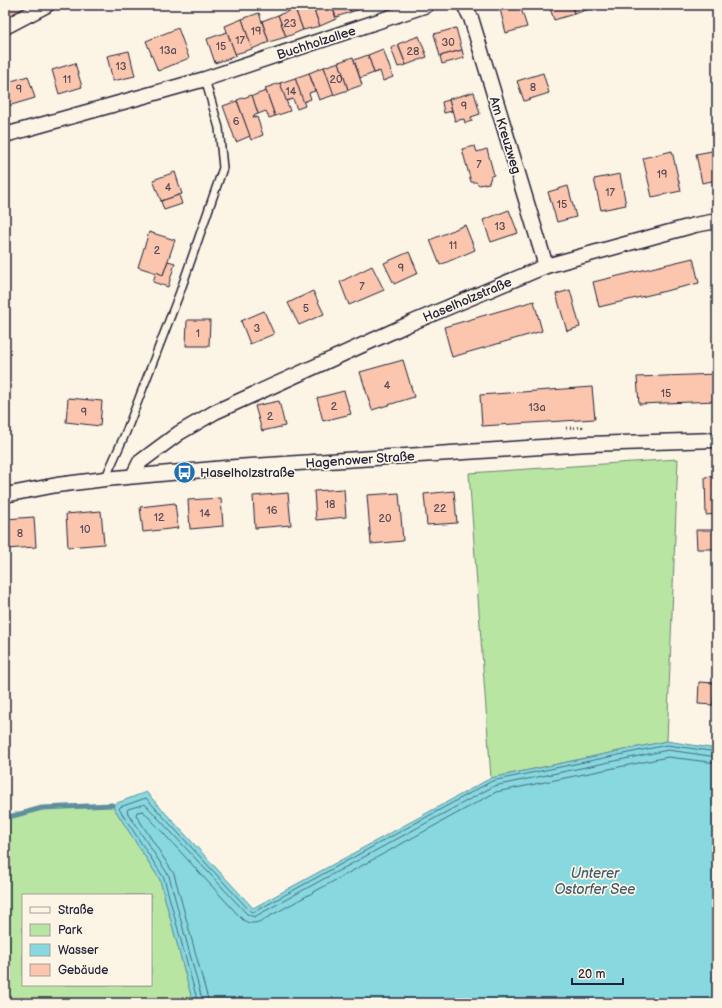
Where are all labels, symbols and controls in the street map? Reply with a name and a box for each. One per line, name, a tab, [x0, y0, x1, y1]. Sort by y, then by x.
house number: 23	[283, 17, 297, 30]
street label: Buchholzallee	[275, 23, 358, 63]
house number: 19	[251, 25, 261, 38]
house number: 17	[235, 34, 245, 47]
house number: 30	[441, 36, 455, 49]
house number: 15	[216, 40, 226, 53]
house number: 13a	[159, 44, 177, 57]
house number: 28	[407, 45, 419, 58]
house number: 13	[115, 60, 127, 73]
house number: 11	[63, 73, 71, 86]
house number: 20	[330, 73, 343, 86]
house number: 8	[530, 81, 536, 94]
house number: 9	[16, 83, 22, 96]
house number: 14	[286, 85, 297, 98]
street label: Am Kreuzweg	[486, 95, 524, 176]
house number: 9	[461, 100, 467, 113]
house number: 6	[233, 115, 240, 128]
house number: 7	[476, 158, 482, 171]
house number: 19	[657, 168, 667, 181]
house number: 4	[165, 181, 172, 194]
house number: 17	[605, 186, 615, 199]
house number: 15	[557, 198, 567, 211]
house number: 13	[494, 220, 506, 233]
house number: 11	[449, 239, 457, 252]
house number: 2	[154, 244, 161, 257]
house number: 9	[398, 262, 404, 275]
street label: Haselholzstraße	[421, 274, 514, 326]
house number: 7	[359, 280, 365, 293]
house number: 5	[303, 302, 309, 315]
house number: 3	[254, 322, 261, 335]
house number: 1	[196, 327, 200, 340]
house number: 4	[384, 379, 391, 392]
house number: 15	[661, 387, 671, 400]
house number: 2	[331, 400, 338, 413]
house number: 13a	[528, 401, 546, 414]
house number: 9	[81, 406, 87, 419]
house number: 2	[267, 410, 274, 423]
street label: Hagenower Straße	[305, 448, 416, 472]
bus stop icon: Haselholzstraße	[171, 459, 197, 485]
place label: Haselholzstraße	[200, 465, 295, 481]
house number: 18	[325, 498, 335, 511]
house number: 22	[434, 502, 447, 515]
house number: 16	[267, 504, 278, 517]
house number: 14	[200, 507, 211, 520]
house number: 12	[154, 511, 165, 524]
house number: 20	[379, 512, 392, 525]
house number: 10	[80, 523, 91, 536]
house number: 8	[17, 527, 23, 540]
water label: Unterer Ostorfer See	[554, 865, 636, 898]
legend	[22, 894, 152, 986]
text: Straße	[58, 903, 94, 918]
text: Park	[58, 923, 82, 938]
text: Wasser	[58, 943, 99, 958]
scale bar	[572, 960, 623, 986]
text: Gebäude	[58, 963, 108, 978]
text: 20 m	[578, 967, 605, 982]

